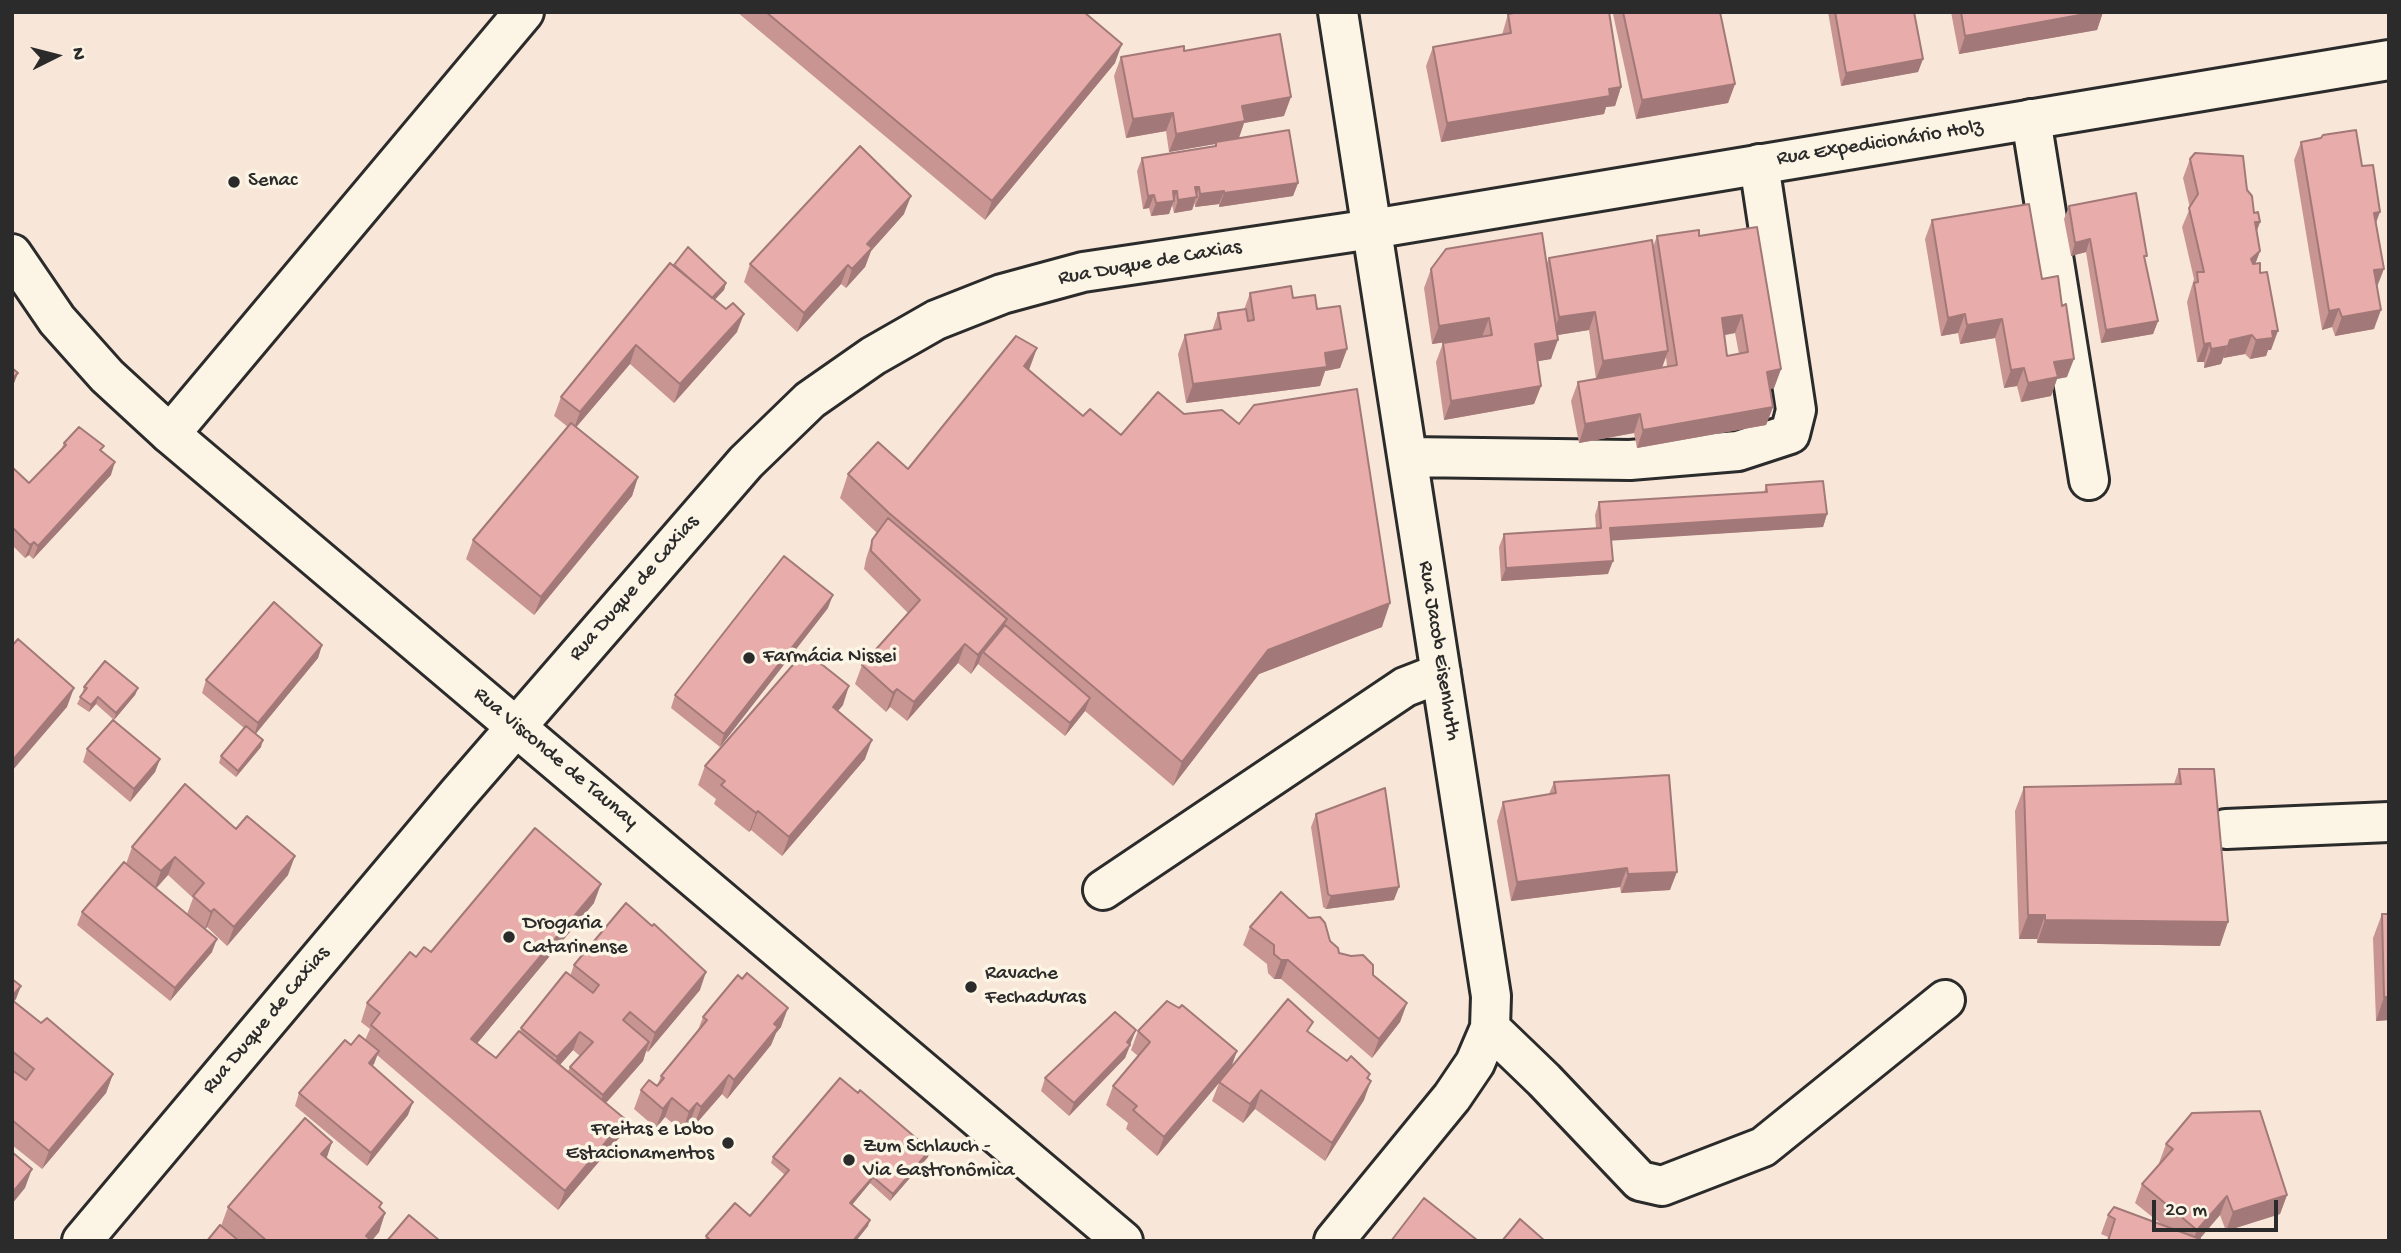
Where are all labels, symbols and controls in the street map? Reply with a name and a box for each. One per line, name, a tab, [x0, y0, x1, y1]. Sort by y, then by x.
north arrow	[21, 21, 91, 91]
text: N	[65, 46, 89, 61]
street label: Rua Expedicionário Holz	[1775, 115, 1985, 173]
place label: Senac	[248, 169, 297, 195]
marker: Senac	[226, 174, 242, 190]
street label: Rua Duque de Caxias	[1057, 235, 1243, 293]
street label: Rua Duque de Caxias	[565, 511, 705, 667]
street label: Rua Jacob Eisenhuth	[1411, 559, 1465, 743]
place label: Farmácia Nissei	[763, 645, 897, 671]
marker: Farmácia Nissei	[741, 650, 757, 666]
street label: Rua Visconde de Taunay	[468, 683, 642, 835]
place label: Drogaria Catarinense	[523, 912, 628, 962]
marker: Drogaria Catarinense	[501, 929, 517, 945]
street label: Rua Duque de Caxias	[198, 942, 336, 1100]
place label: Ravache Fechaduras	[985, 962, 1086, 1012]
marker: Ravache Fechaduras	[963, 979, 979, 995]
place label: Freitas e Lobo Estacionamentos	[566, 1118, 714, 1168]
marker: Freitas e Lobo Estacionamentos	[720, 1135, 736, 1151]
place label: Zum Schlauch - Via Gastronômica	[863, 1135, 1015, 1185]
marker: Zum Schlauch - Via Gastronômica	[841, 1152, 857, 1168]
scale bar	[2156, 1186, 2282, 1230]
text: 20 m	[2165, 1199, 2207, 1224]

